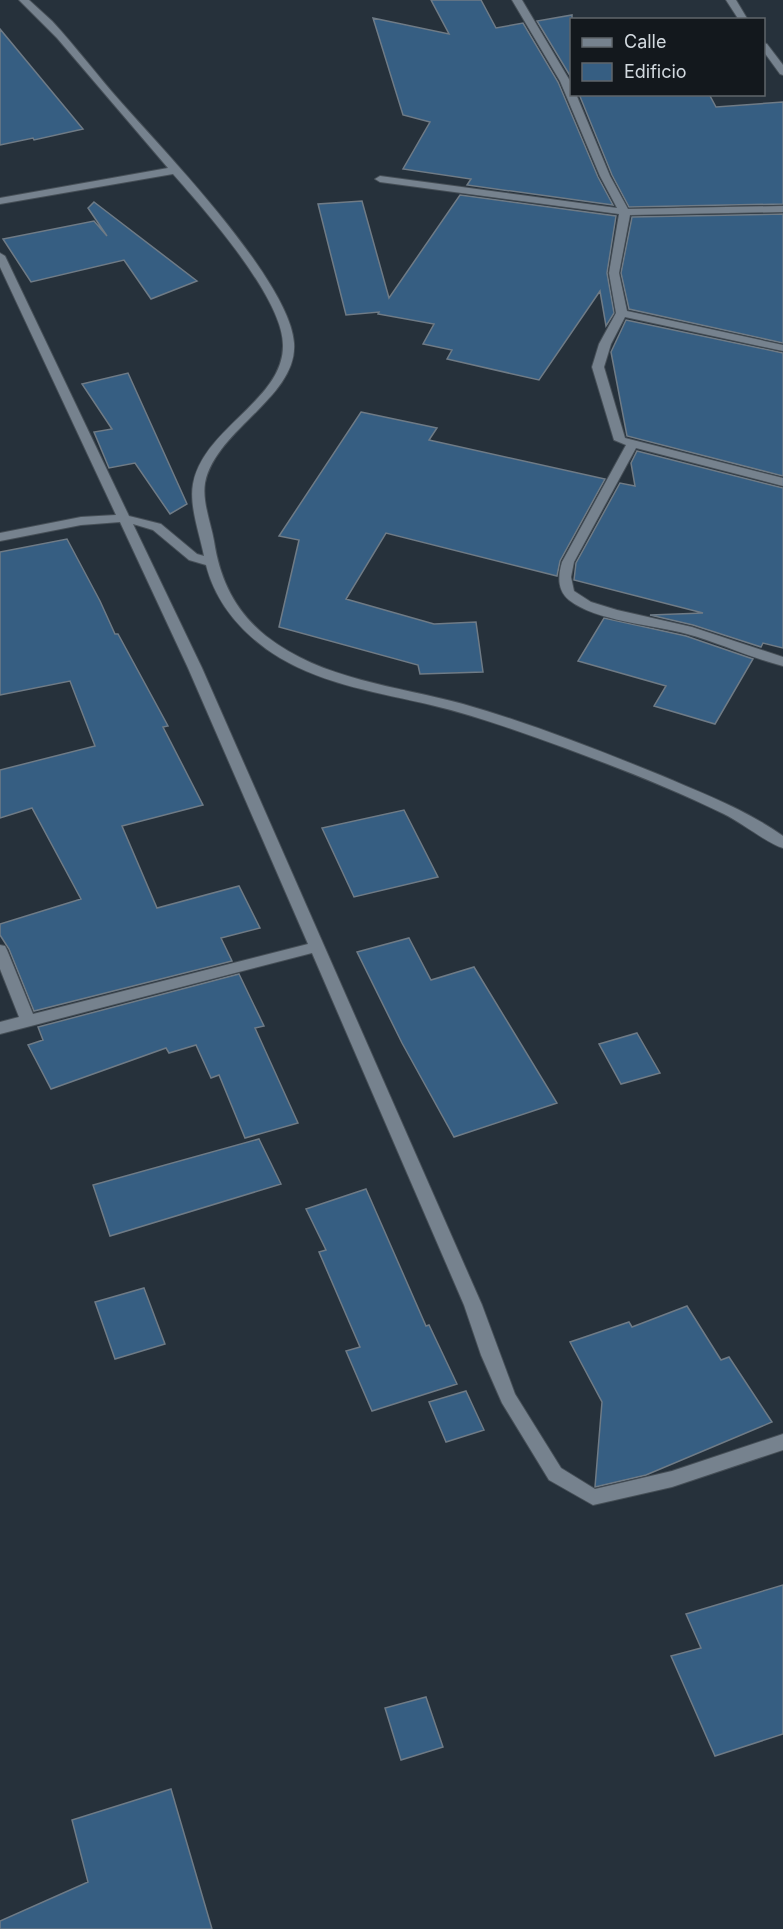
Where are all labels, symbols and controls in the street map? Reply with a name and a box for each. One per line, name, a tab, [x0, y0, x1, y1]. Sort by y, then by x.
legend	[570, 18, 765, 96]
text: Calle	[624, 31, 666, 52]
text: Edificio	[624, 61, 687, 82]

